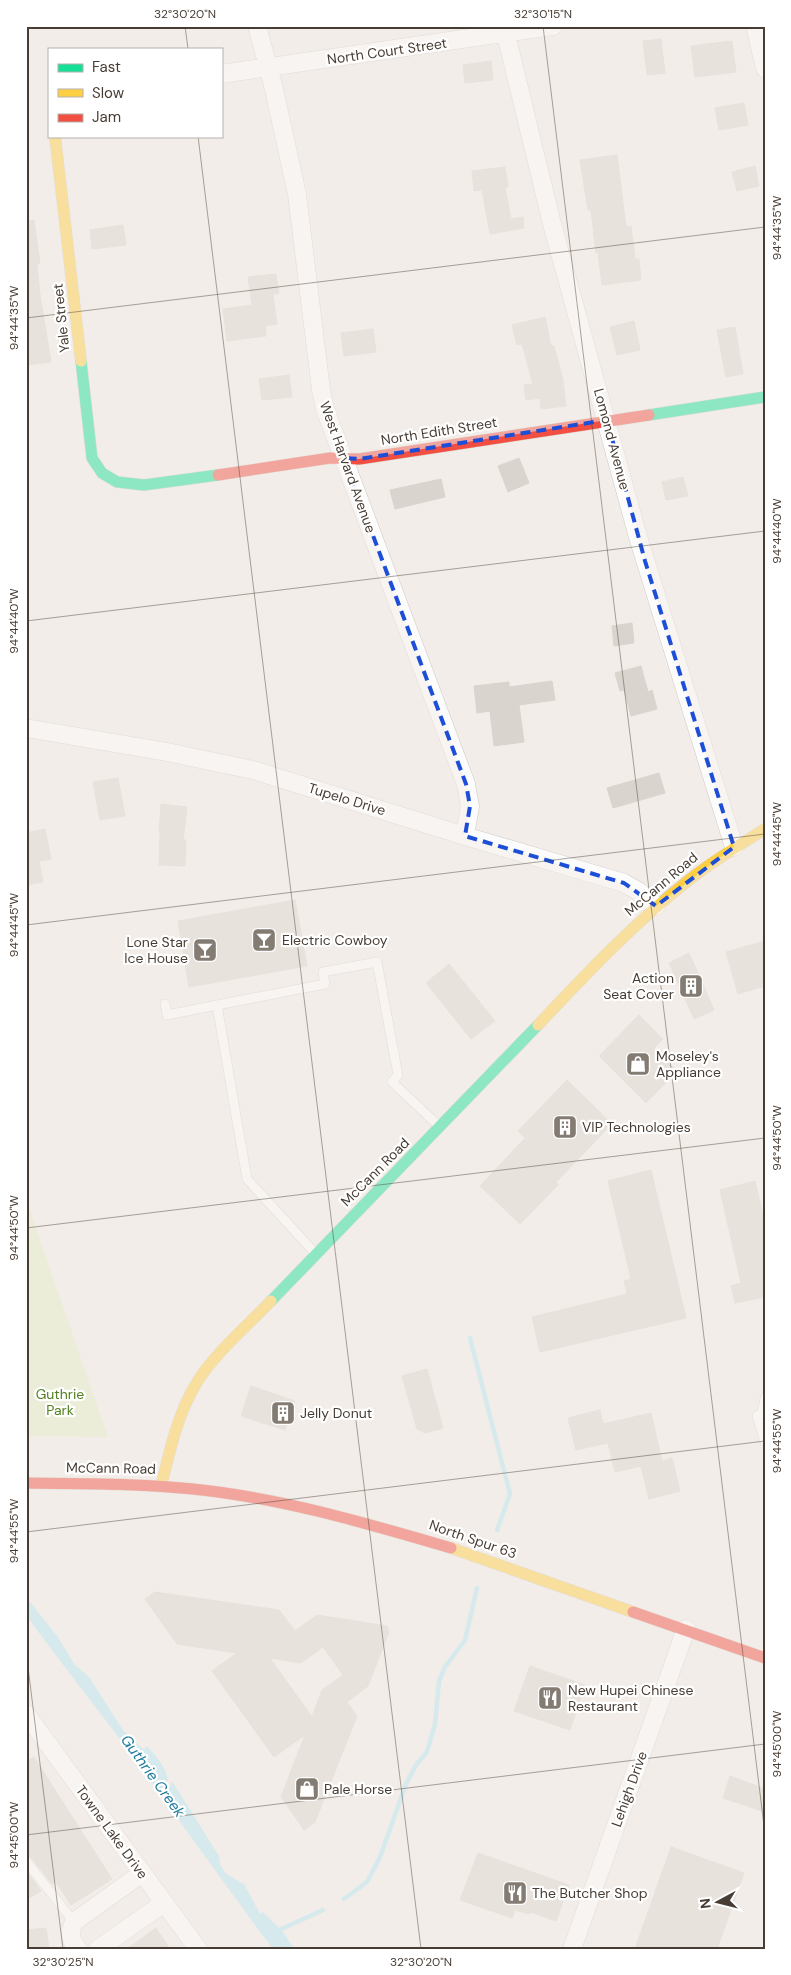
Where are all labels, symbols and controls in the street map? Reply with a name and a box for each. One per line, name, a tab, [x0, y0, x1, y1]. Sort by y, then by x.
text: 32°30'20"N	[154, 6, 216, 22]
text: 32°30'15"N	[514, 6, 572, 22]
street label: North Court Street	[326, 34, 448, 68]
legend	[48, 48, 222, 138]
text: Fast	[92, 57, 121, 77]
text: Slow	[92, 83, 125, 103]
text: Jam	[92, 107, 121, 127]
text: 94°44'35"W	[769, 195, 785, 260]
street label: Yale Street	[48, 283, 74, 353]
text: 94°44'35"W	[6, 285, 22, 350]
street label: Lomond Avenue	[590, 386, 634, 492]
street label: West Harvard Avenue	[316, 399, 380, 535]
street label: North Edith Street	[380, 413, 498, 449]
text: 94°44'40"W	[769, 498, 785, 564]
text: 94°44'40"W	[6, 588, 22, 654]
street label: Tupelo Drive	[306, 779, 388, 819]
text: 94°44'45"W	[769, 801, 785, 866]
street label: McCann Road	[621, 848, 701, 920]
text: 94°44'45"W	[6, 892, 22, 957]
bar icon: Electric Cowboy	[251, 927, 277, 953]
place label: Electric Cowboy	[282, 931, 388, 949]
place label: Lone Star Ice House	[124, 933, 188, 967]
bar icon: Lone Star Ice House	[192, 937, 218, 963]
place label: Action Seat Cover	[603, 969, 674, 1003]
building icon: Action Seat Cover	[678, 973, 704, 999]
place label: Moseley's Appliance	[656, 1047, 721, 1081]
shop icon: Moseley's Appliance	[625, 1051, 651, 1077]
text: 94°44'50"W	[769, 1105, 785, 1171]
building icon: VIP Technologies	[552, 1114, 578, 1140]
place label: VIP Technologies	[582, 1118, 691, 1136]
street label: McCann Road	[337, 1134, 413, 1210]
text: 94°44'50"W	[6, 1195, 22, 1261]
park label: Guthrie Park	[36, 1385, 84, 1419]
building icon: Jelly Donut	[270, 1400, 296, 1426]
place label: Jelly Donut	[300, 1404, 372, 1422]
text: 94°44'55"W	[769, 1408, 785, 1473]
street label: McCann Road	[66, 1458, 156, 1478]
text: 94°44'55"W	[6, 1498, 22, 1563]
street label: North Spur 63	[427, 1516, 519, 1562]
place label: New Hupei Chinese Restaurant	[568, 1681, 694, 1715]
restaurant icon: New Hupei Chinese Restaurant	[537, 1685, 563, 1711]
text: 94°45'00"W	[769, 1710, 785, 1777]
water label: Guthrie Creek	[116, 1731, 190, 1822]
street label: Lehigh Drive	[607, 1749, 651, 1829]
shop icon: Pale Horse	[294, 1776, 320, 1802]
place label: Pale Horse	[324, 1780, 392, 1798]
street label: Towne Lake Drive	[72, 1782, 152, 1882]
text: 94°45'00"W	[6, 1801, 22, 1868]
north arrow	[694, 1878, 744, 1928]
restaurant icon: The Butcher Shop	[502, 1880, 528, 1906]
place label: The Butcher Shop	[532, 1884, 648, 1902]
text: N	[696, 1897, 715, 1910]
text: 32°30'25"N	[32, 1954, 94, 1970]
text: 32°30'20"N	[390, 1954, 452, 1970]

